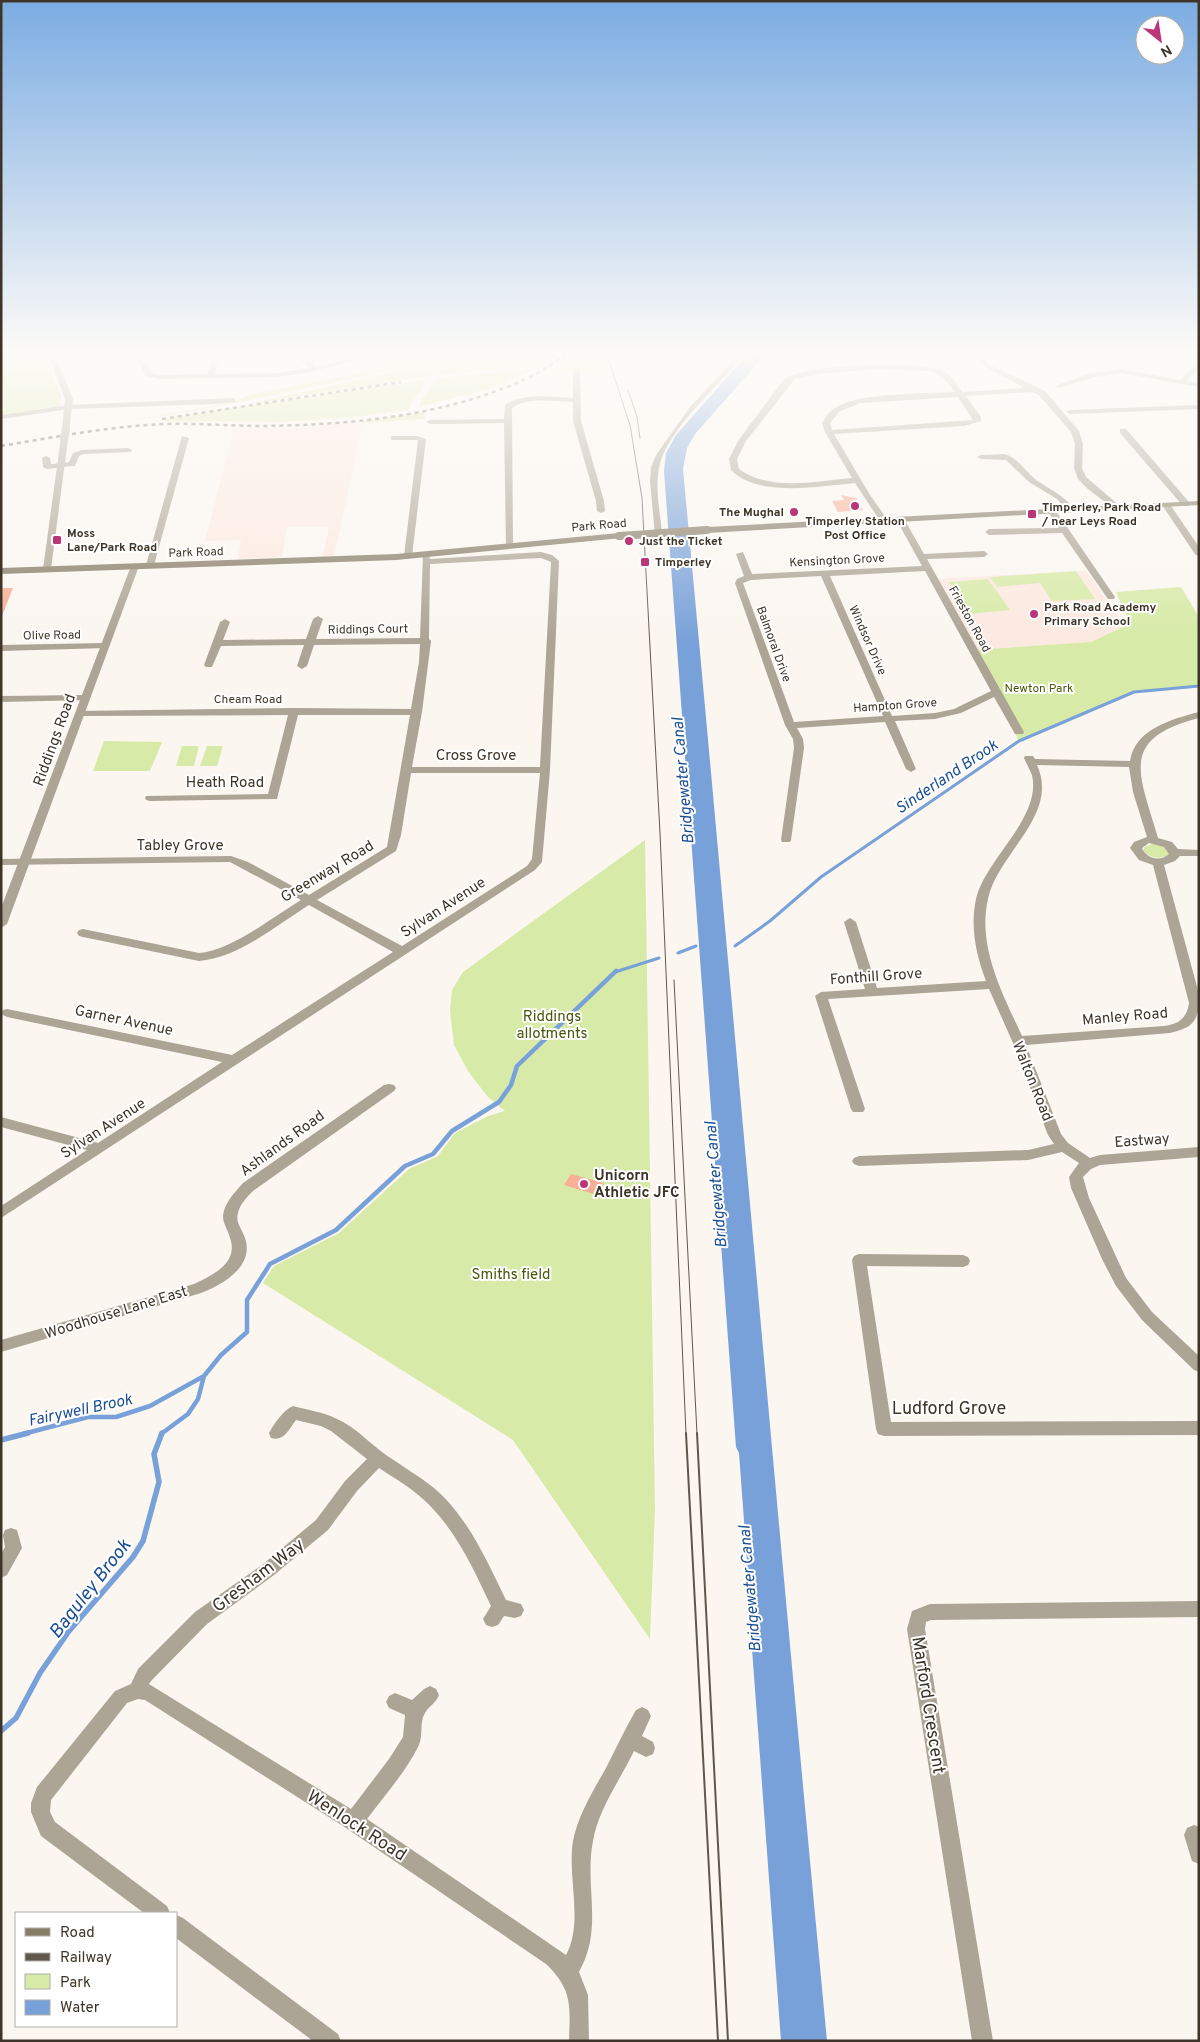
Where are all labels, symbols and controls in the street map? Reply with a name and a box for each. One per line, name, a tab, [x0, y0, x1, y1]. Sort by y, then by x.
north arrow	[1135, 15, 1185, 65]
text: N	[1157, 40, 1174, 60]
marker: Timperley Station Post Office	[849, 500, 861, 512]
place label: Timperley, Park Road / near Leys Road	[1041, 500, 1161, 530]
place label: The Mughal	[719, 505, 784, 521]
marker: The Mughal	[788, 506, 800, 518]
marker: Timperley, Park Road / near Leys Road	[1026, 508, 1038, 520]
place label: Timperley Station Post Office	[805, 514, 905, 544]
street label: Park Road	[571, 516, 627, 536]
place label: Moss Lane/Park Road	[67, 526, 157, 556]
marker: Moss Lane/Park Road	[51, 534, 63, 546]
place label: Just the Ticket	[639, 534, 723, 550]
marker: Just the Ticket	[623, 535, 635, 547]
street label: Park Road	[168, 544, 224, 562]
street label: Kensington Grove	[789, 551, 885, 571]
place label: Timperley	[655, 555, 712, 571]
marker: Timperley	[639, 556, 651, 568]
street label: Frieston Road	[944, 583, 994, 656]
place label: Park Road Academy Primary School	[1044, 600, 1156, 630]
street label: Windsor Drive	[845, 603, 890, 678]
street label: Balmoral Drive	[752, 604, 794, 684]
marker: Park Road Academy Primary School	[1028, 608, 1040, 620]
street label: Riddings Court	[328, 621, 408, 639]
street label: Olive Road	[23, 627, 81, 645]
park label: Newton Park	[1005, 681, 1073, 697]
street label: Riddings Road	[30, 692, 81, 789]
street label: Cheam Road	[214, 692, 282, 708]
street label: Hampton Grove	[853, 695, 937, 717]
water label: Bridgewater Canal	[668, 716, 699, 845]
water label: Sinderland Brook	[892, 735, 1003, 819]
street label: Cross Grove	[436, 747, 516, 766]
street label: Heath Road	[186, 774, 264, 793]
street label: Tabley Grove	[137, 837, 224, 856]
street label: Greenway Road	[278, 837, 378, 908]
street label: Sylvan Avenue	[398, 874, 490, 943]
street label: Fonthill Grove	[829, 965, 923, 990]
street label: Garner Avenue	[73, 1002, 175, 1041]
street label: Manley Road	[1081, 1004, 1169, 1031]
park label: Riddings allotments	[517, 1008, 587, 1044]
street label: Walton Road	[1007, 1039, 1056, 1124]
street label: Sylvan Avenue	[58, 1095, 150, 1164]
street label: Ashlands Road	[237, 1107, 329, 1181]
water label: Bridgewater Canal	[701, 1120, 732, 1249]
street label: Eastway	[1114, 1130, 1170, 1153]
place label: Unicorn Athletic JFC	[594, 1167, 680, 1203]
marker: Unicorn Athletic JFC	[578, 1178, 590, 1190]
park label: Smiths field	[471, 1266, 551, 1285]
street label: Woodhouse Lane East	[43, 1283, 190, 1344]
water label: Fairywell Brook	[27, 1390, 135, 1432]
street label: Ludford Grove	[892, 1398, 1006, 1421]
water label: Bridgewater Canal	[735, 1524, 766, 1653]
water label: Baguley Brook	[44, 1534, 137, 1644]
street label: Gresham Way	[208, 1534, 310, 1618]
street label: Marford Crescent	[905, 1635, 950, 1776]
street label: Wenlock Road	[302, 1785, 410, 1867]
legend	[15, 1912, 178, 2027]
text: Road	[60, 1924, 95, 1943]
text: Railway	[60, 1949, 112, 1968]
text: Park	[60, 1974, 91, 1993]
text: Water	[60, 1999, 100, 2018]

